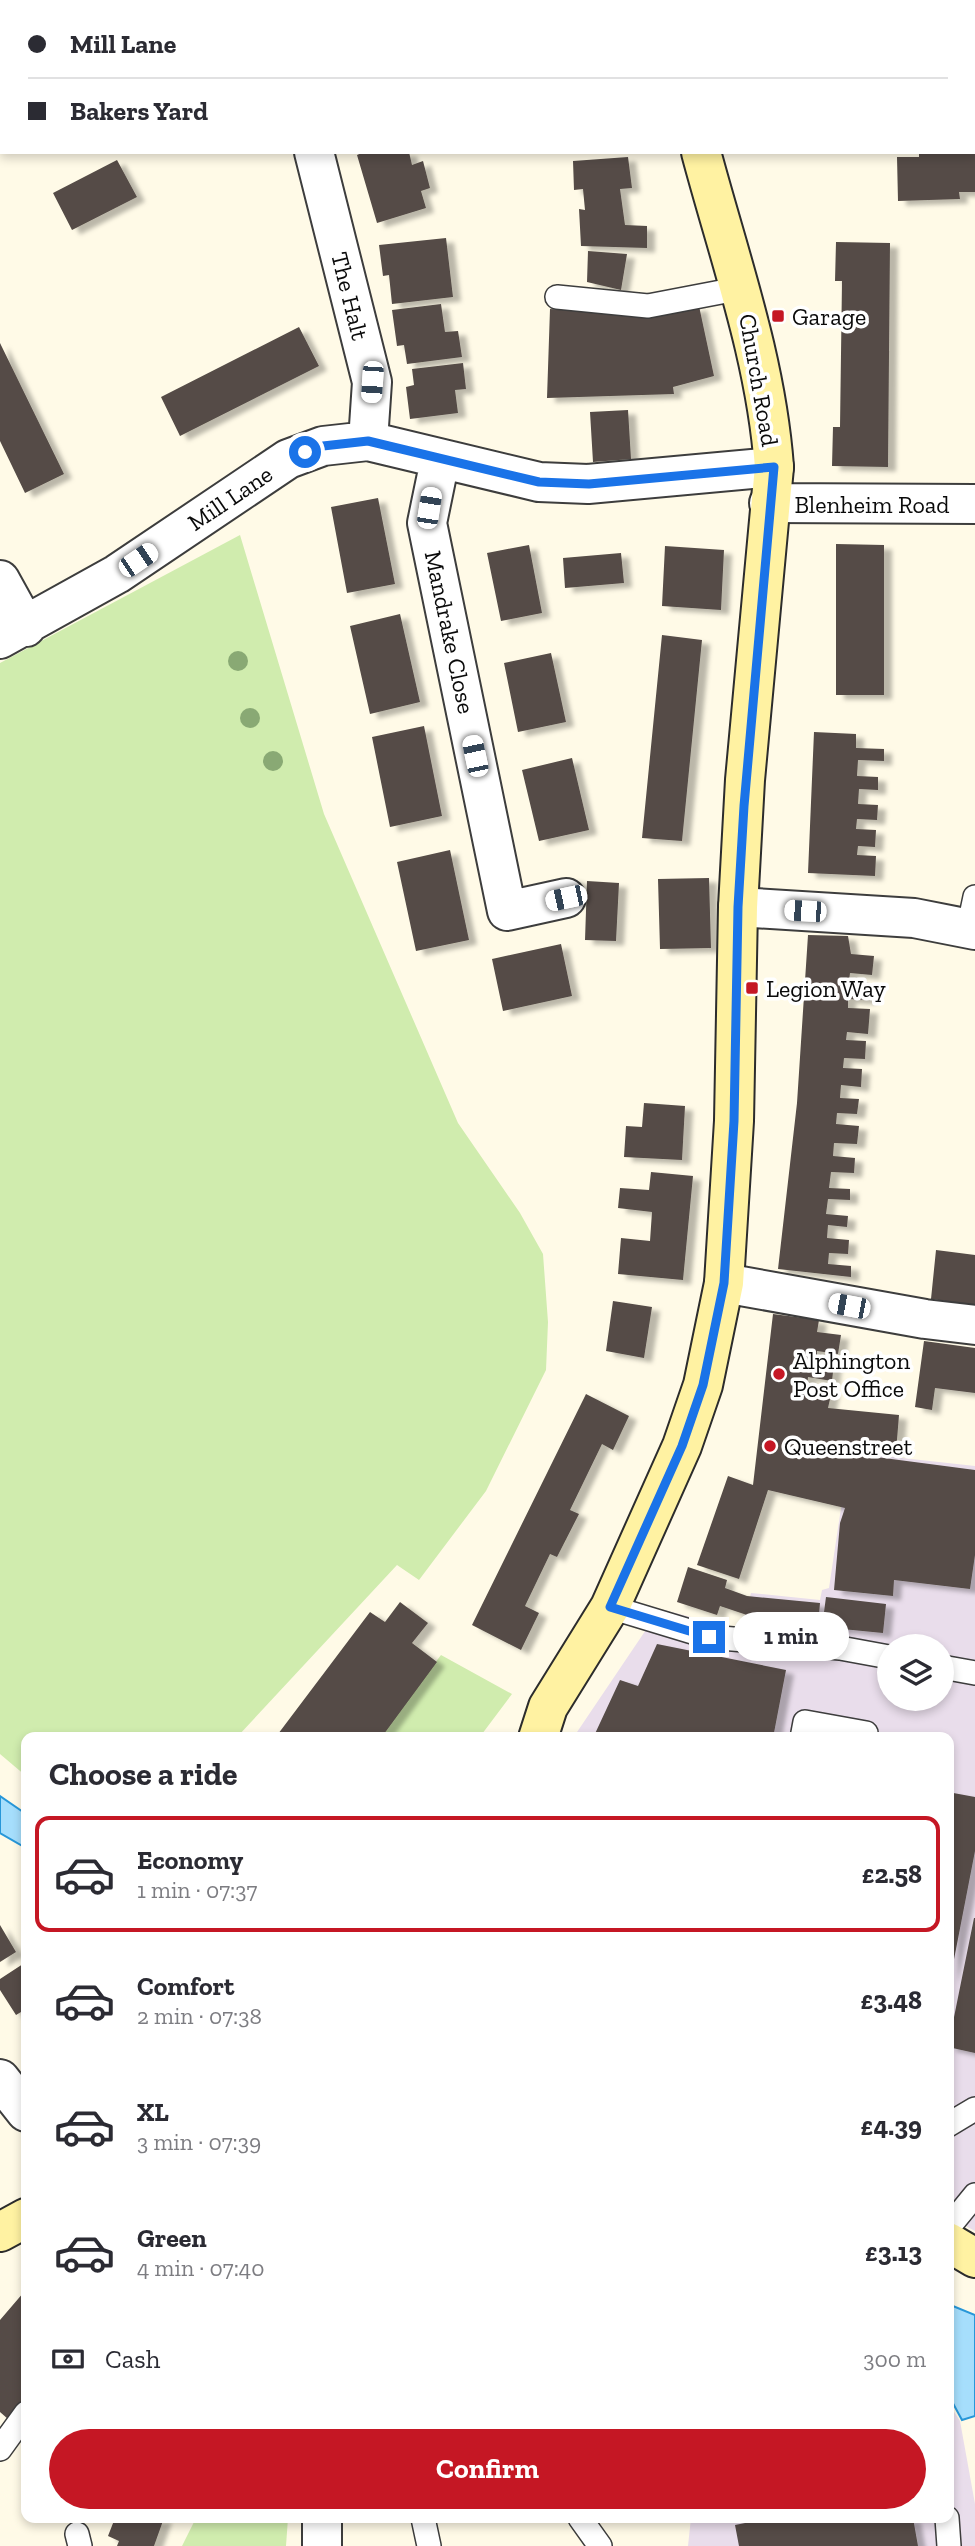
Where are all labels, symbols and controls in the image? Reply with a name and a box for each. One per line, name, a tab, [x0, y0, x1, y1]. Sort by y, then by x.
text: Mill Lane	[70, 28, 176, 60]
text: Bakers Yard	[70, 95, 208, 127]
street label: The Halt	[325, 249, 375, 343]
place label: Garage	[792, 302, 866, 331]
marker: Garage	[770, 308, 786, 324]
street label: Church Road	[733, 312, 785, 448]
car	[361, 360, 384, 404]
route start	[289, 436, 321, 468]
street label: Mill Lane	[182, 459, 278, 537]
car	[416, 486, 443, 530]
street label: Blenheim Road	[795, 490, 949, 519]
car	[115, 540, 162, 580]
street label: Mandrake Close	[419, 548, 481, 716]
car	[461, 733, 490, 779]
car	[544, 883, 589, 913]
car	[784, 899, 827, 923]
place label: Legion Way	[766, 974, 886, 1003]
marker: Legion Way	[744, 980, 760, 996]
car	[827, 1292, 872, 1320]
place label: Alphington Post Office	[793, 1346, 910, 1403]
marker: Alphington Post Office	[771, 1366, 787, 1382]
place label: Queenstreet	[784, 1432, 912, 1461]
marker: Queenstreet	[762, 1438, 778, 1454]
callout: 1 min	[734, 1612, 849, 1662]
route end	[693, 1621, 725, 1653]
text: 1 min	[764, 1622, 818, 1650]
map controls	[877, 1634, 954, 1711]
button: layers	[877, 1634, 954, 1711]
text: Choose a ride	[49, 1755, 237, 1793]
icon: car	[53, 1843, 116, 1906]
text: Economy	[137, 1844, 243, 1876]
text: £2.58	[862, 1858, 922, 1890]
text: 1 min · 07:37	[137, 1876, 257, 1904]
icon: car	[53, 1969, 116, 2032]
text: Comfort	[137, 1970, 234, 2002]
text: £3.48	[861, 1984, 922, 2016]
text: 2 min · 07:38	[137, 2002, 262, 2030]
icon: car	[53, 2095, 116, 2158]
text: XL	[137, 2096, 169, 2128]
text: £4.39	[861, 2110, 922, 2142]
text: 3 min · 07:39	[137, 2128, 261, 2156]
icon: car	[53, 2221, 116, 2284]
text: Green	[137, 2222, 207, 2254]
text: £3.13	[865, 2236, 922, 2268]
text: 4 min · 07:40	[137, 2254, 264, 2282]
icon: cash	[49, 2340, 87, 2378]
text: Cash	[105, 2343, 160, 2375]
text: 300 m	[863, 2345, 926, 2373]
button: Confirm	[49, 2429, 926, 2509]

